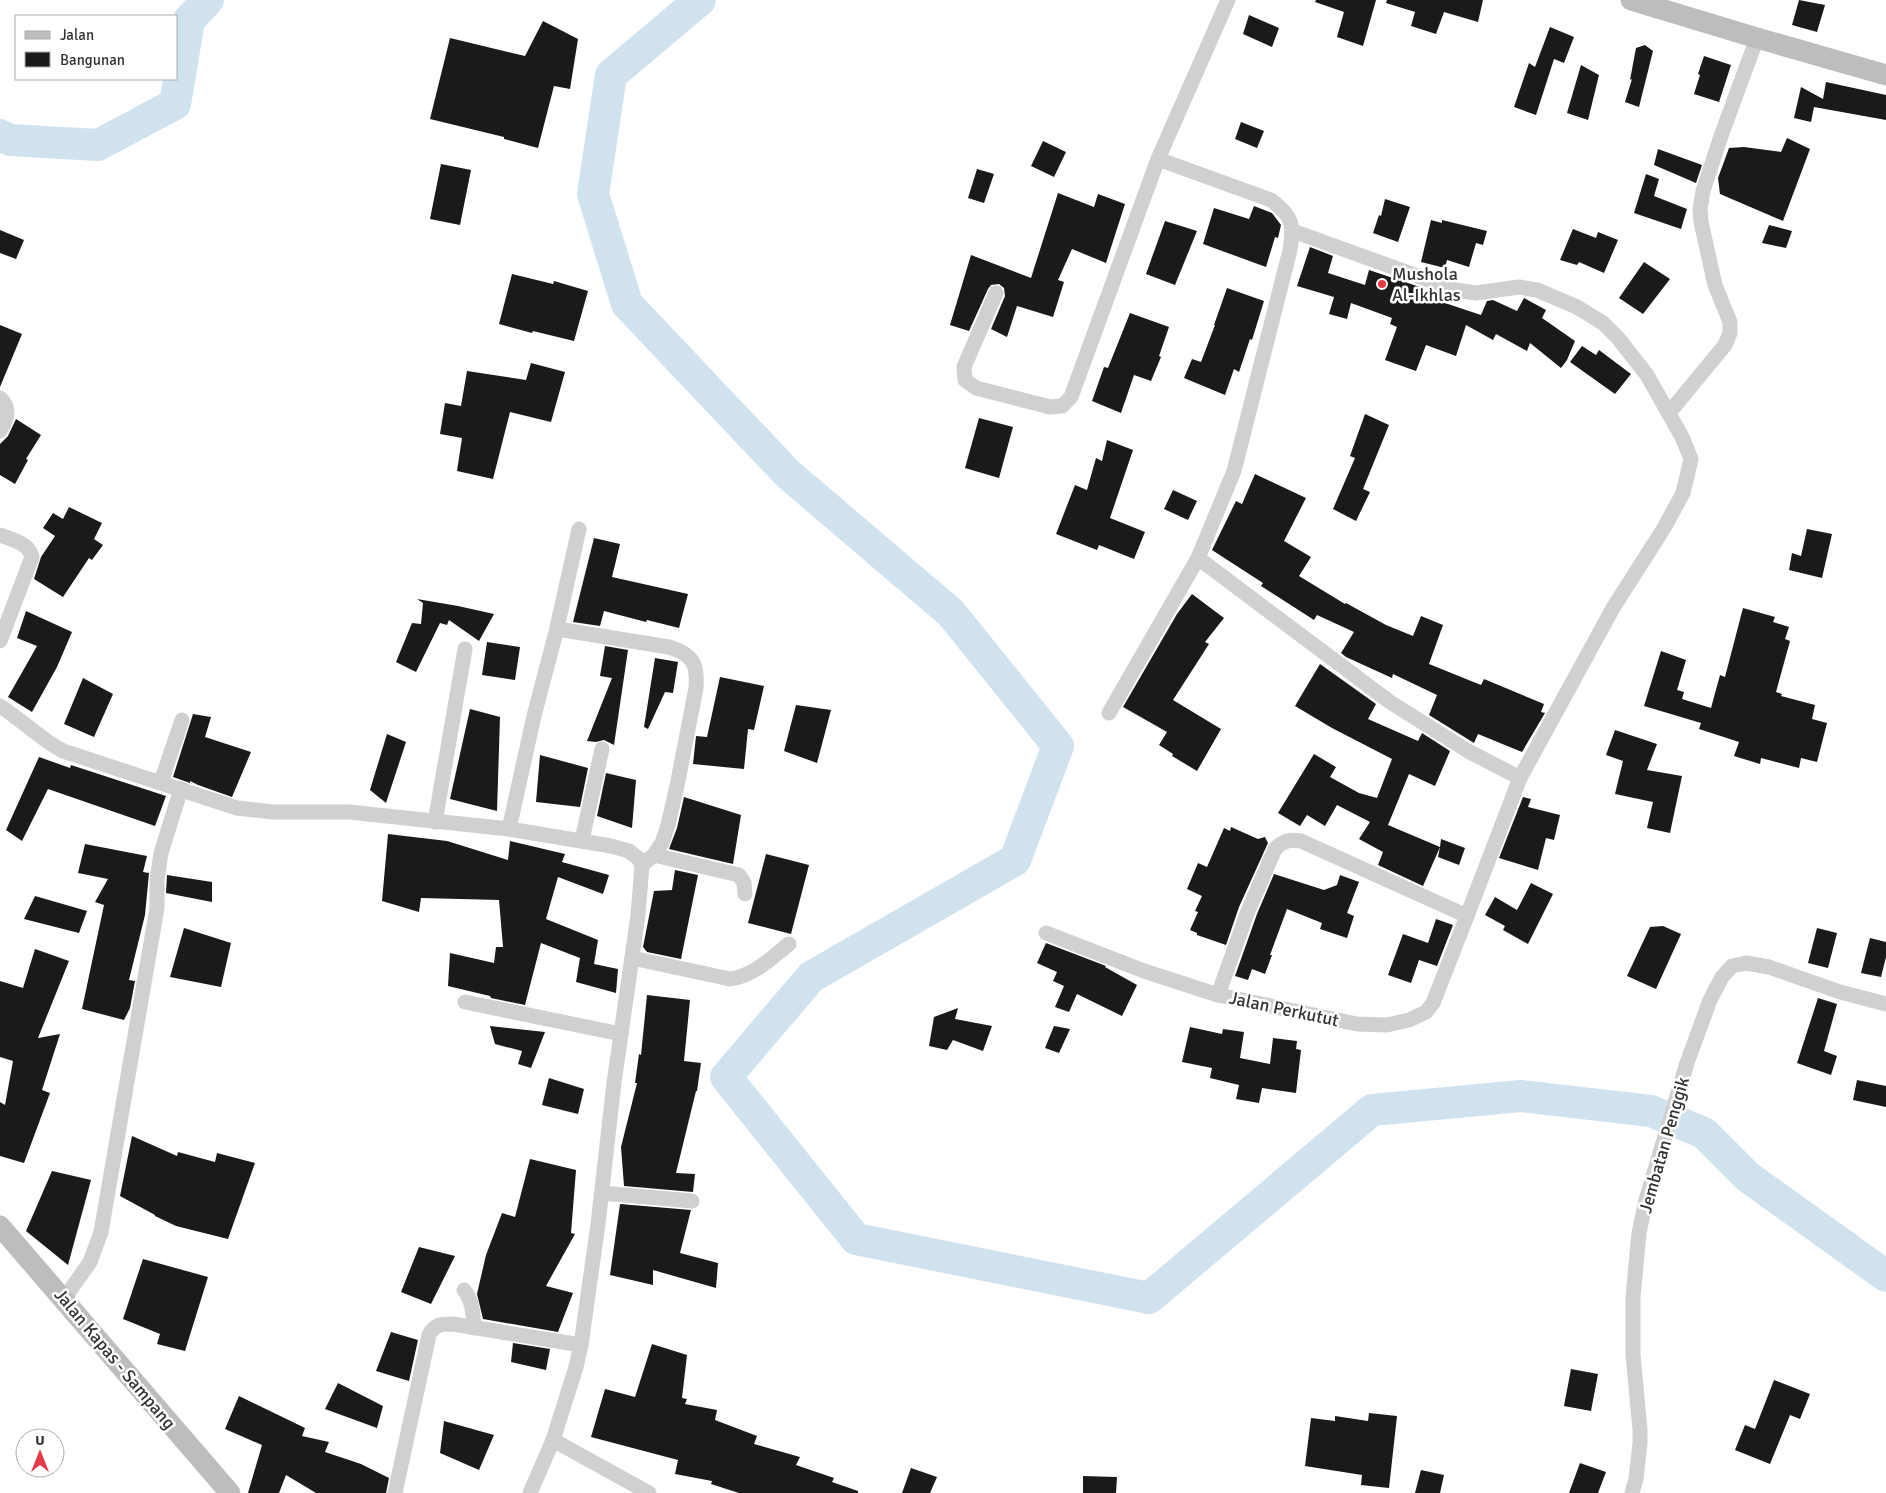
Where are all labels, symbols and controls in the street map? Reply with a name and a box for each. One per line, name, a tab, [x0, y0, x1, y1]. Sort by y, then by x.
legend	[15, 15, 178, 80]
text: Jalan	[60, 26, 94, 44]
text: Bangunan	[60, 51, 125, 69]
place label: Mushola Al-Ikhlas	[1392, 263, 1461, 306]
marker: Mushola Al-Ikhlas	[1376, 278, 1388, 290]
street label: Jalan Perkutut	[1227, 987, 1341, 1031]
street label: Jembatan Penggik	[1634, 1074, 1694, 1216]
street label: Jalan Kapas - Sampang	[50, 1284, 180, 1434]
north arrow	[15, 1428, 65, 1478]
text: U	[35, 1432, 45, 1449]

